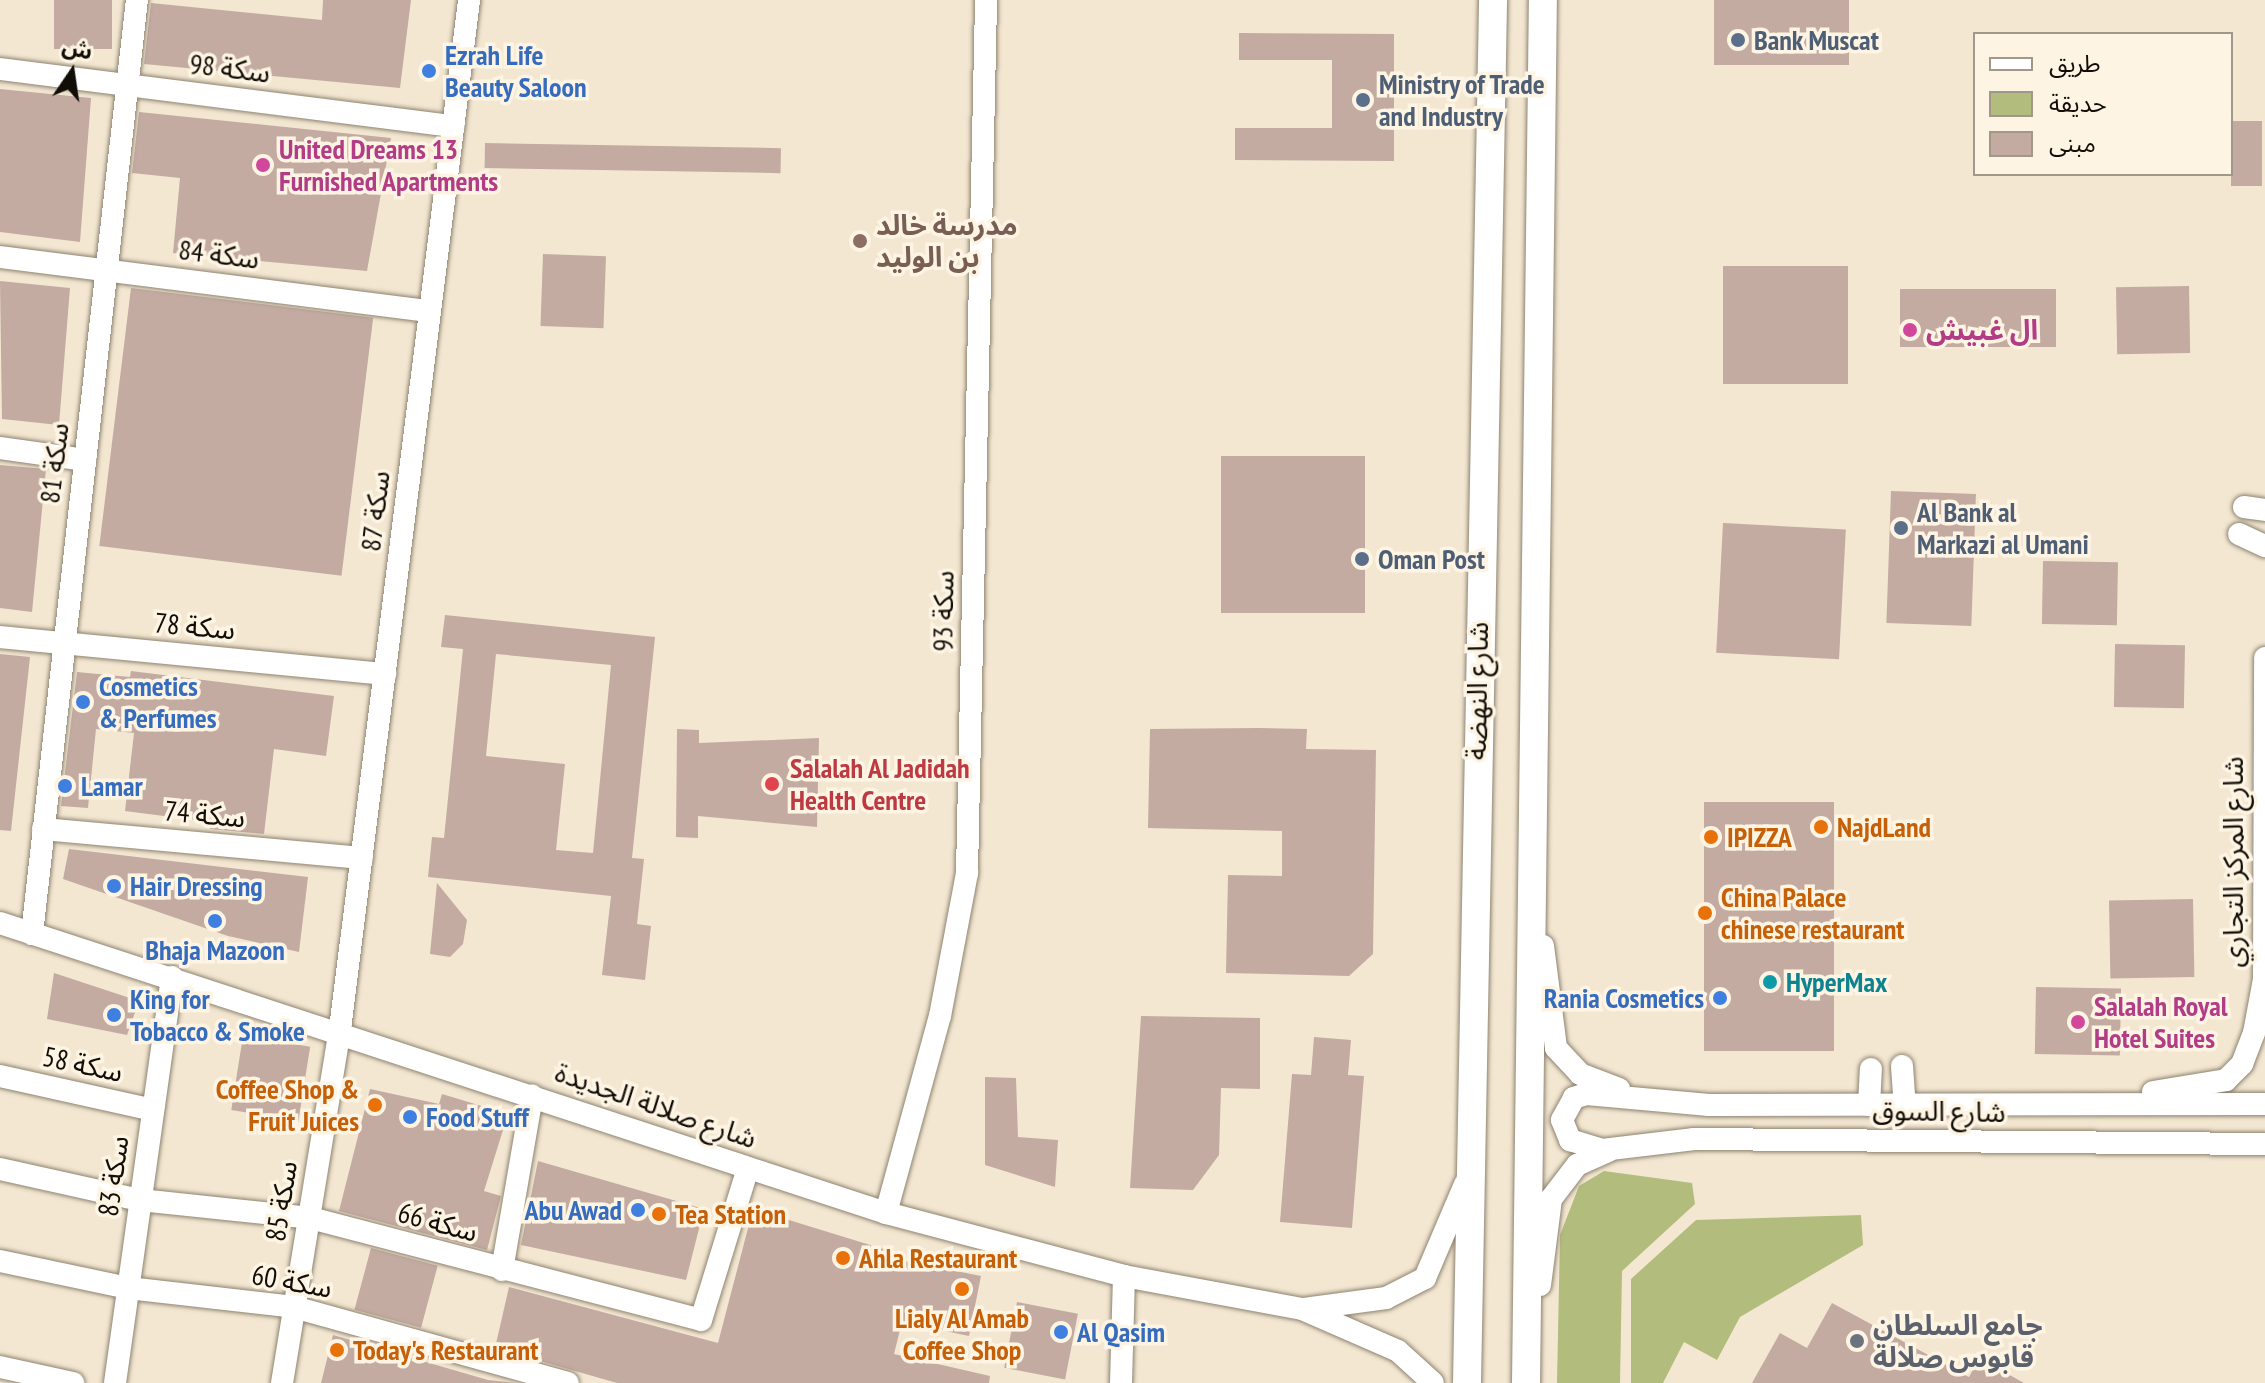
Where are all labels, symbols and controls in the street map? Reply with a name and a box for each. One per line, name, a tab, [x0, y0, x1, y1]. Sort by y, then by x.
place label: Bank Muscat	[1754, 23, 1880, 57]
marker: Bank Muscat	[1729, 31, 1747, 49]
north arrow	[32, 32, 112, 112]
text: ش	[60, 32, 95, 66]
legend	[1973, 32, 2233, 176]
place label: Ezrah Life Beauty Saloon	[445, 38, 587, 104]
street label: سكة 98	[188, 46, 272, 90]
text: طريق	[2049, 48, 2101, 79]
marker: Ezrah Life Beauty Saloon	[420, 62, 438, 80]
place label: Ministry of Trade and Industry	[1379, 67, 1546, 133]
text: حديقة	[2049, 88, 2107, 119]
marker: Ministry of Trade and Industry	[1354, 91, 1372, 109]
text: مبنى	[2049, 128, 2096, 159]
place label: United Dreams 13 Furnished Apartments	[279, 132, 499, 198]
marker: United Dreams 13 Furnished Apartments	[254, 156, 272, 174]
place label: مدرسة خالد بن الوليد	[876, 208, 1018, 274]
street label: سكة 84	[177, 232, 261, 276]
marker: مدرسة خالد بن الوليد	[851, 232, 869, 250]
place label: ال غبيش	[1926, 313, 2038, 347]
marker: ال غبيش	[1901, 321, 1919, 339]
street label: سكة 81	[32, 421, 76, 505]
street label: سكة 87	[353, 469, 397, 553]
place label: Al Bank al Markazi al Umani	[1917, 495, 2089, 561]
marker: Al Bank al Markazi al Umani	[1892, 519, 1910, 537]
place label: Oman Post	[1378, 542, 1485, 576]
marker: Oman Post	[1353, 550, 1371, 568]
street label: سكة 93	[925, 570, 961, 652]
street label: سكة 78	[153, 606, 237, 646]
street label: شارع النهضة	[1459, 622, 1495, 760]
place label: Cosmetics & Perfumes	[99, 669, 217, 735]
marker: Cosmetics & Perfumes	[74, 693, 92, 711]
place label: Salalah Al Jadidah Health Centre	[790, 751, 970, 817]
street label: شارع المركز التجاري	[2216, 756, 2250, 968]
place label: Lamar	[81, 769, 143, 803]
marker: Salalah Al Jadidah Health Centre	[761, 773, 783, 795]
marker: Lamar	[56, 777, 74, 795]
street label: سكة 74	[163, 794, 247, 834]
place label: NajdLand	[1837, 810, 1931, 844]
marker: NajdLand	[1812, 818, 1830, 836]
place label: IPIZZA	[1727, 820, 1792, 854]
marker: IPIZZA	[1702, 828, 1720, 846]
place label: Hair Dressing	[130, 869, 263, 903]
marker: Hair Dressing	[105, 877, 123, 895]
place label: China Palace chinese restaurant	[1721, 880, 1904, 946]
marker: China Palace chinese restaurant	[1696, 904, 1714, 922]
marker: Bhaja Mazoon	[206, 912, 224, 930]
place label: Bhaja Mazoon	[145, 933, 285, 967]
place label: HyperMax	[1786, 965, 1887, 999]
marker: HyperMax	[1761, 973, 1779, 991]
place label: Rania Cosmetics	[1543, 981, 1704, 1015]
place label: King for Tobacco & Smoke	[130, 982, 305, 1048]
marker: Rania Cosmetics	[1711, 989, 1729, 1007]
place label: Salalah Royal Hotel Suites	[2094, 989, 2228, 1055]
marker: King for Tobacco & Smoke	[105, 1006, 123, 1024]
marker: Salalah Royal Hotel Suites	[2069, 1013, 2087, 1031]
street label: سكة 58	[40, 1039, 126, 1089]
street label: شارع صلالة الجديدة	[551, 1055, 761, 1155]
place label: Coffee Shop & Fruit Juices	[216, 1072, 359, 1138]
street label: شارع السوق	[1872, 1093, 2006, 1129]
marker: Coffee Shop & Fruit Juices	[366, 1096, 384, 1114]
place label: Food Stuff	[426, 1100, 529, 1134]
marker: Food Stuff	[401, 1108, 419, 1126]
street label: سكة 83	[91, 1134, 135, 1218]
street label: سكة 85	[258, 1158, 304, 1244]
place label: Abu Awad	[524, 1193, 622, 1227]
street label: سكة 66	[395, 1195, 481, 1249]
place label: Tea Station	[675, 1197, 786, 1231]
marker: Abu Awad	[629, 1201, 647, 1219]
marker: Tea Station	[650, 1205, 668, 1223]
place label: Ahla Restaurant	[859, 1241, 1017, 1275]
marker: Ahla Restaurant	[834, 1249, 852, 1267]
street label: سكة 60	[249, 1257, 335, 1305]
marker: Lialy Al Amab Coffee Shop	[953, 1280, 971, 1298]
place label: Lialy Al Amab Coffee Shop	[894, 1301, 1030, 1367]
place label: جامع السلطان قابوس صلالة	[1873, 1308, 2043, 1374]
place label: Al Qasim	[1077, 1315, 1165, 1349]
marker: Al Qasim	[1052, 1323, 1070, 1341]
marker: جامع السلطان قابوس صلالة	[1848, 1332, 1866, 1350]
place label: Today's Restaurant	[353, 1333, 538, 1367]
marker: Today's Restaurant	[328, 1341, 346, 1359]

